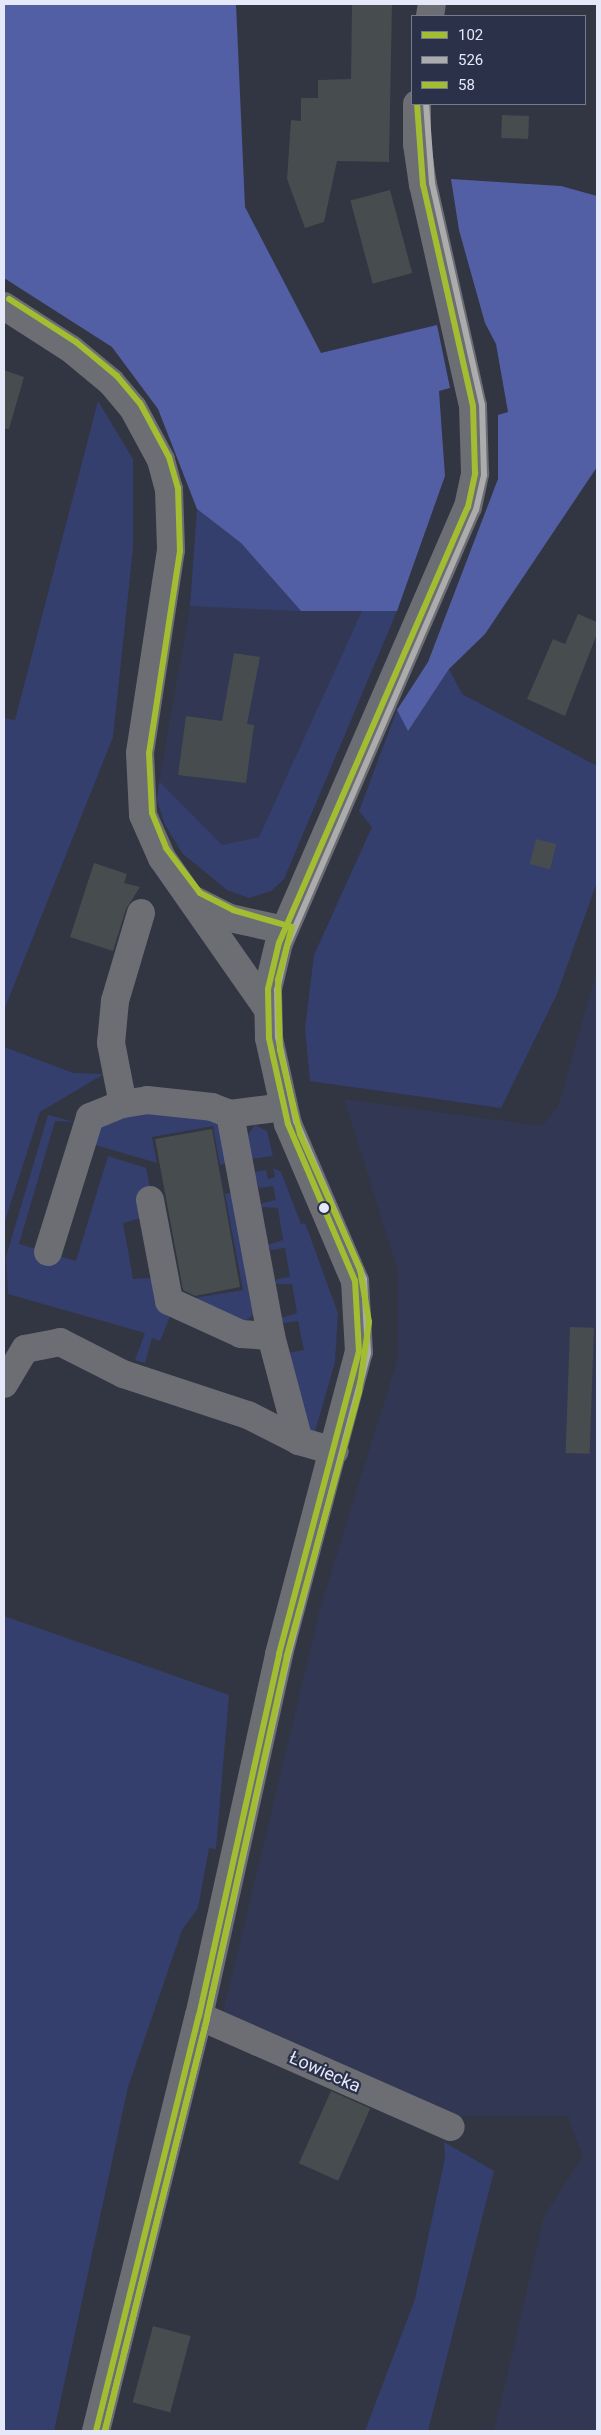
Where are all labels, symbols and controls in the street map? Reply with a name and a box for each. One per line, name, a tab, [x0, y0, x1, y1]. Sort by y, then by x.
legend	[411, 15, 586, 105]
text: 102	[458, 26, 483, 44]
text: 526	[458, 51, 483, 69]
text: 58	[458, 76, 475, 94]
unlabelled marker	[319, 1203, 329, 1213]
street label: Łowiecka	[286, 2047, 364, 2097]

